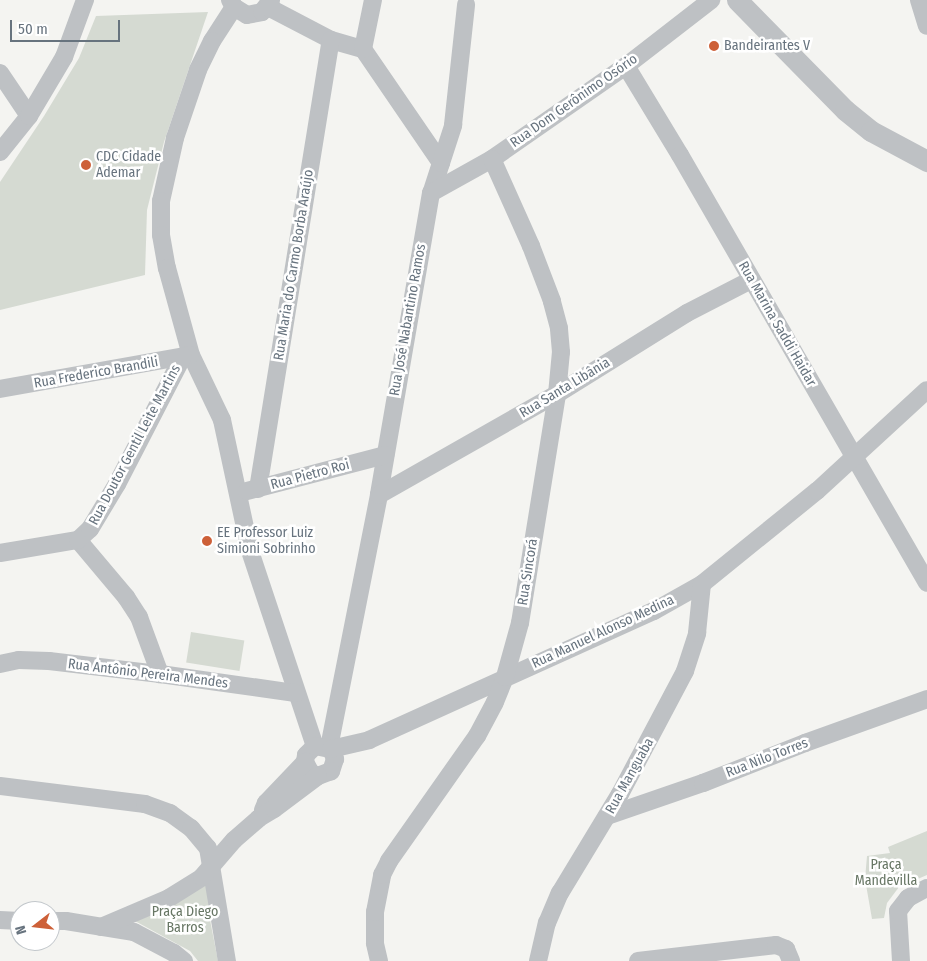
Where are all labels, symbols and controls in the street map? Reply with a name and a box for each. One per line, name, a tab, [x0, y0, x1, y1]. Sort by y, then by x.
scale bar	[12, 10, 122, 42]
text: 50 m	[18, 20, 48, 38]
place label: Bandeirantes V	[724, 38, 810, 54]
marker: Bandeirantes V	[708, 40, 720, 52]
street label: Rua Dom Gerônimo Osório	[507, 51, 641, 151]
place label: CDC Cidade Ademar	[96, 149, 161, 182]
marker: CDC Cidade Ademar	[80, 159, 92, 171]
street label: Rua Maria do Carmo Borba Araújo	[271, 168, 317, 362]
street label: Rua José Nabantino Ramos	[386, 243, 430, 397]
street label: Rua Marina Saddi Haidar	[734, 258, 820, 390]
street label: Rua Frederico Brandili	[33, 354, 159, 392]
street label: Rua Santa Libânia	[517, 354, 613, 422]
street label: Rua Doutor Gentil Leite Martins	[85, 362, 185, 528]
street label: Rua Pietro Roi	[269, 456, 351, 494]
place label: EE Professor Luiz Simioni Sobrinho	[217, 525, 316, 558]
marker: EE Professor Luiz Simioni Sobrinho	[201, 535, 213, 547]
street label: Rua Sincorá	[514, 537, 542, 607]
street label: Rua Manuel Alonso Medina	[529, 592, 677, 672]
street label: Rua Antônio Pereira Mendes	[67, 656, 229, 692]
street label: Rua Manguaba	[602, 735, 658, 817]
street label: Rua Nilo Torres	[723, 735, 811, 781]
park label: Praça Mandevilla	[855, 857, 917, 890]
north arrow	[10, 901, 60, 951]
park label: Praça Diego Barros	[152, 904, 218, 936]
text: N	[12, 924, 30, 936]

